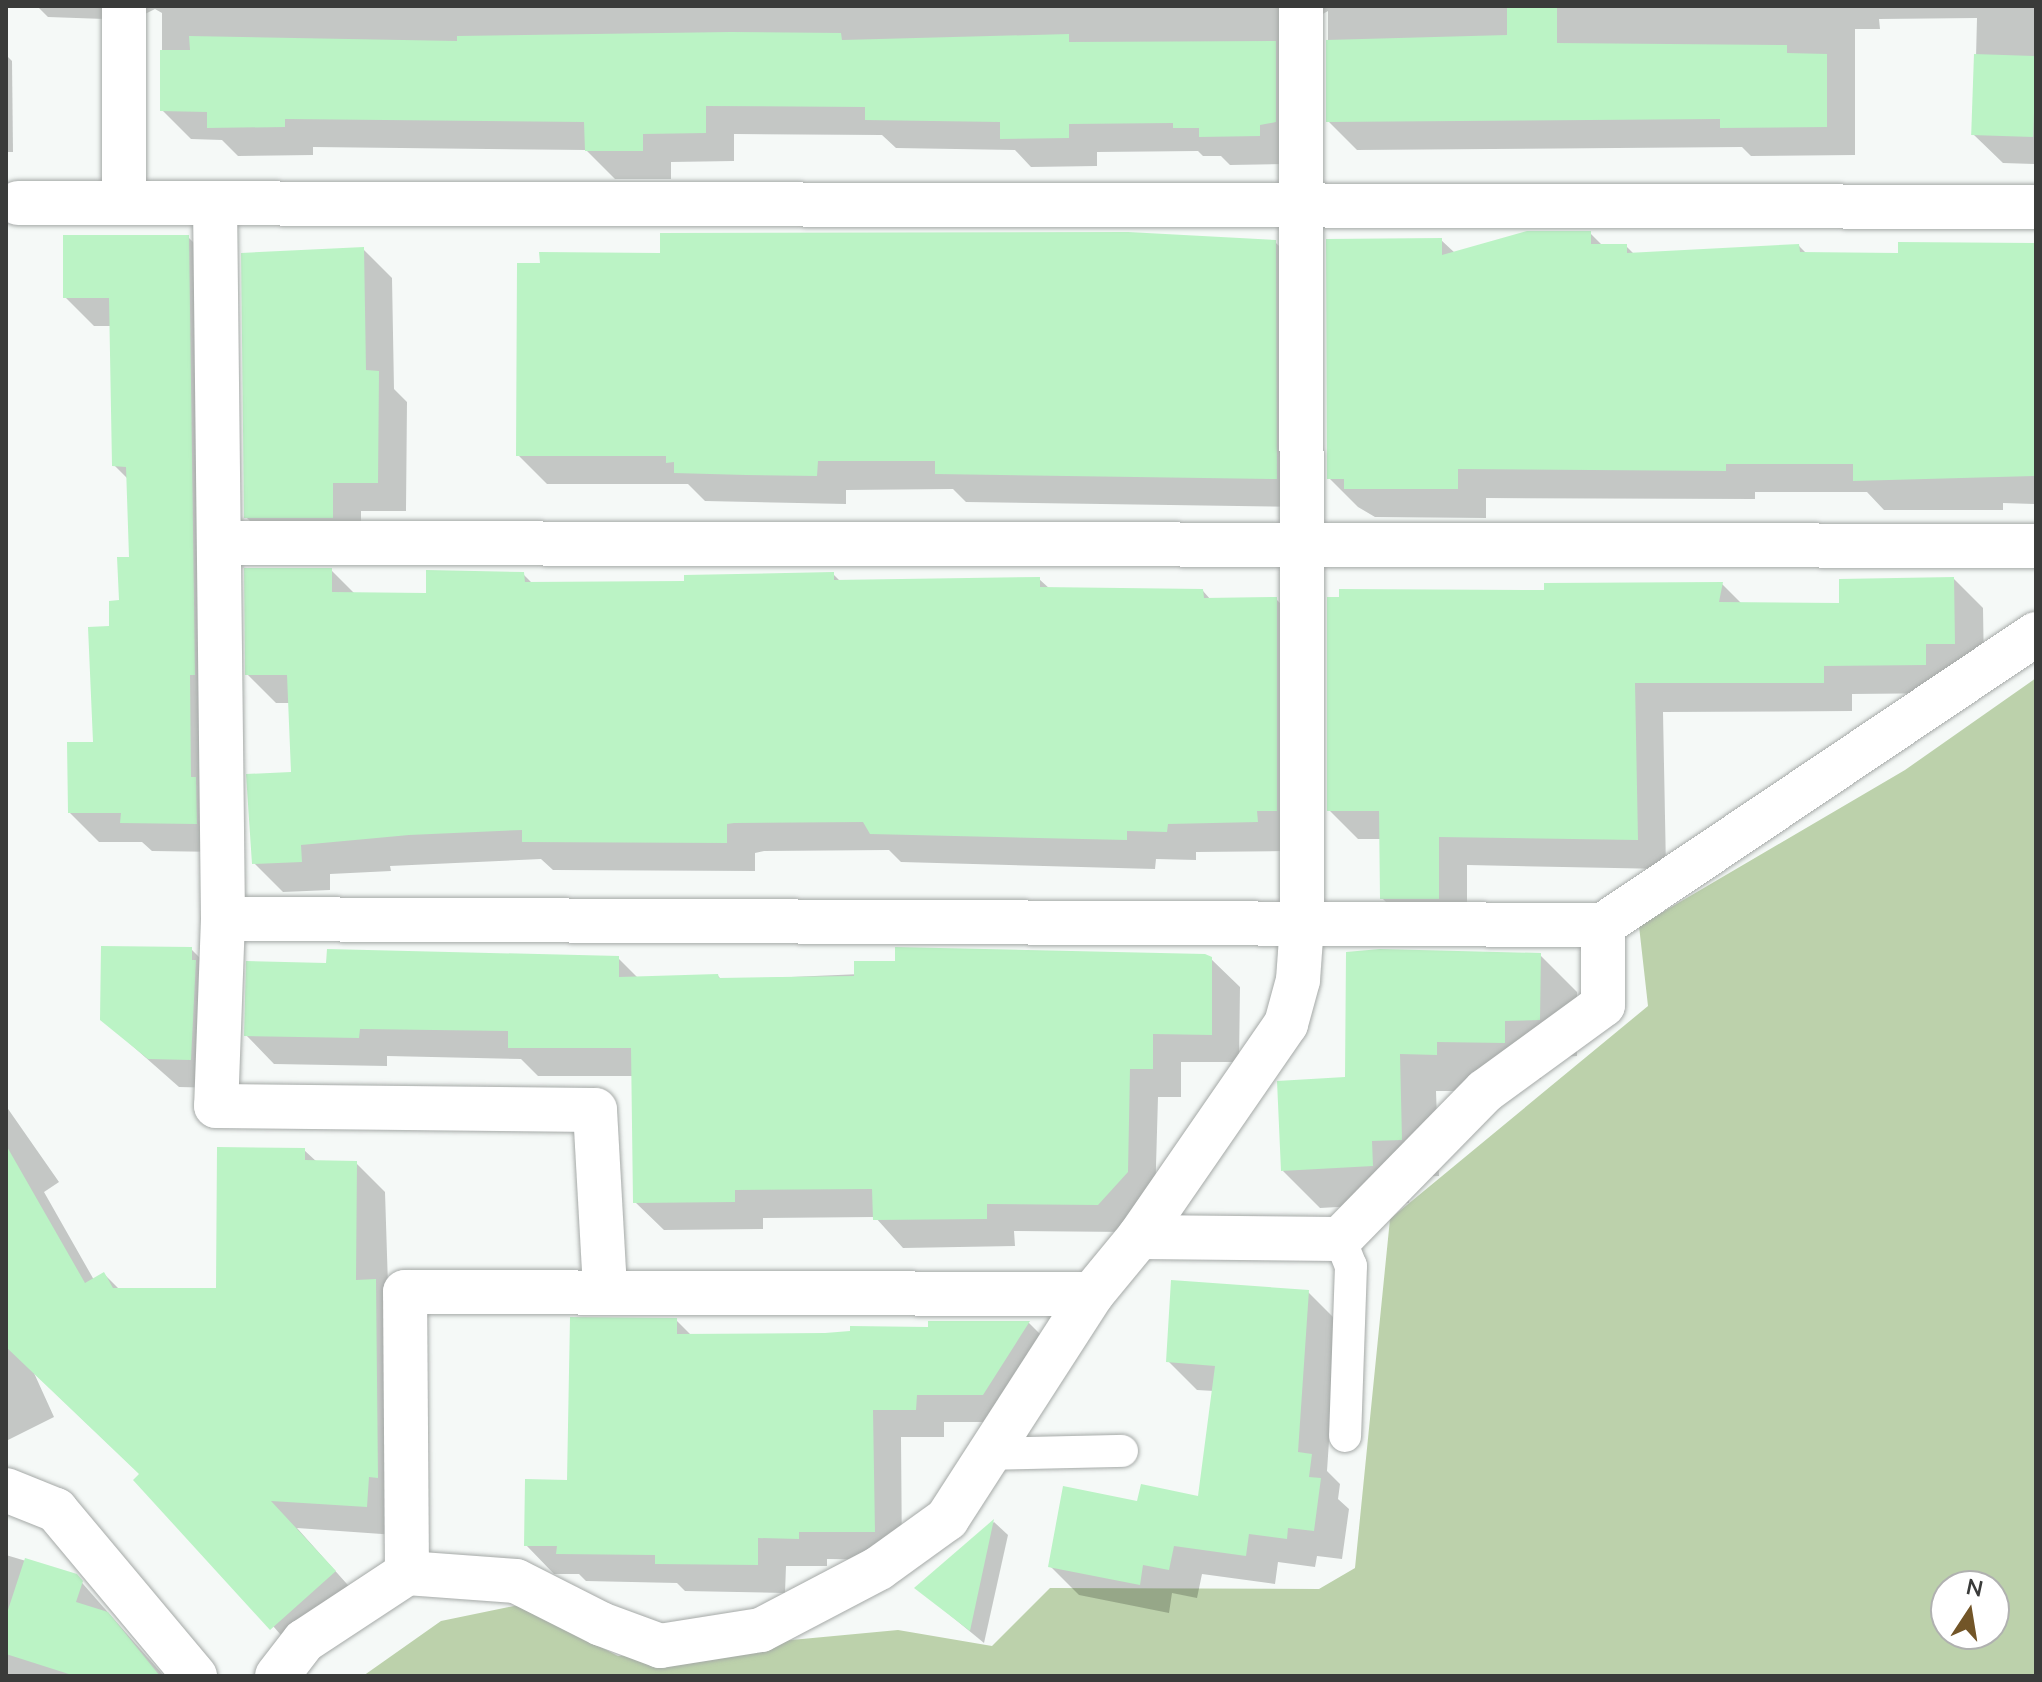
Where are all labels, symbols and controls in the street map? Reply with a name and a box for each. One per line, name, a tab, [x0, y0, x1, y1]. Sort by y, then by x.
north arrow	[1930, 1570, 2010, 1650]
text: N	[1963, 1572, 1986, 1605]

